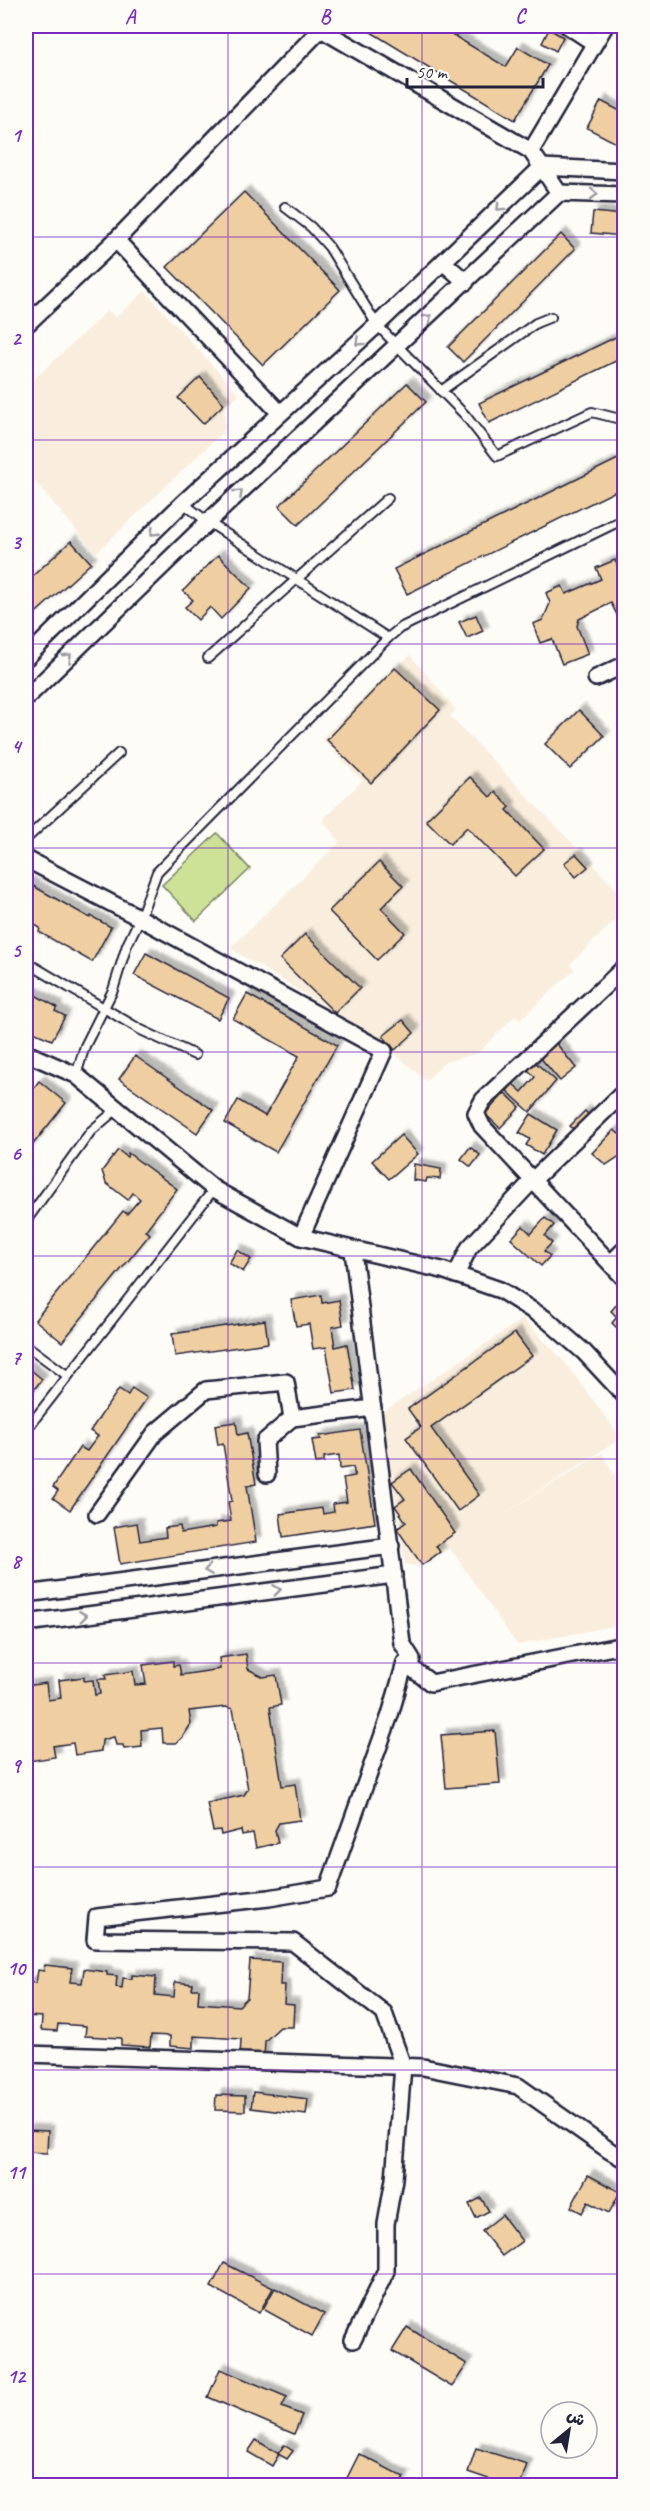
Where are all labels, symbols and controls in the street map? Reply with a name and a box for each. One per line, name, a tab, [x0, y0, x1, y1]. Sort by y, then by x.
text: A	[125, 4, 137, 29]
text: B	[320, 4, 332, 29]
text: C	[515, 4, 527, 29]
scale bar	[407, 51, 544, 89]
text: 50 m	[416, 61, 449, 83]
text: 1	[12, 123, 23, 148]
one-way arrow	[590, 188, 599, 200]
one-way arrow	[496, 200, 507, 211]
one-way arrow	[420, 314, 431, 325]
text: 2	[12, 326, 23, 351]
one-way arrow	[355, 335, 365, 346]
one-way arrow	[232, 490, 243, 501]
one-way arrow	[151, 524, 162, 535]
text: 3	[12, 530, 23, 555]
one-way arrow	[60, 654, 71, 665]
text: 4	[12, 734, 24, 759]
text: 5	[12, 938, 23, 963]
text: 6	[11, 1141, 22, 1166]
text: 7	[12, 1345, 23, 1370]
text: 8	[12, 1549, 24, 1574]
one-way arrow	[203, 1564, 213, 1576]
one-way arrow	[272, 1585, 281, 1597]
one-way arrow	[79, 1610, 88, 1622]
text: 9	[12, 1753, 23, 1778]
text: 10	[7, 1956, 27, 1981]
text: 11	[7, 2160, 27, 2185]
text: 12	[7, 2364, 27, 2389]
north arrow	[539, 2400, 599, 2460]
text: ش	[563, 2405, 589, 2431]

